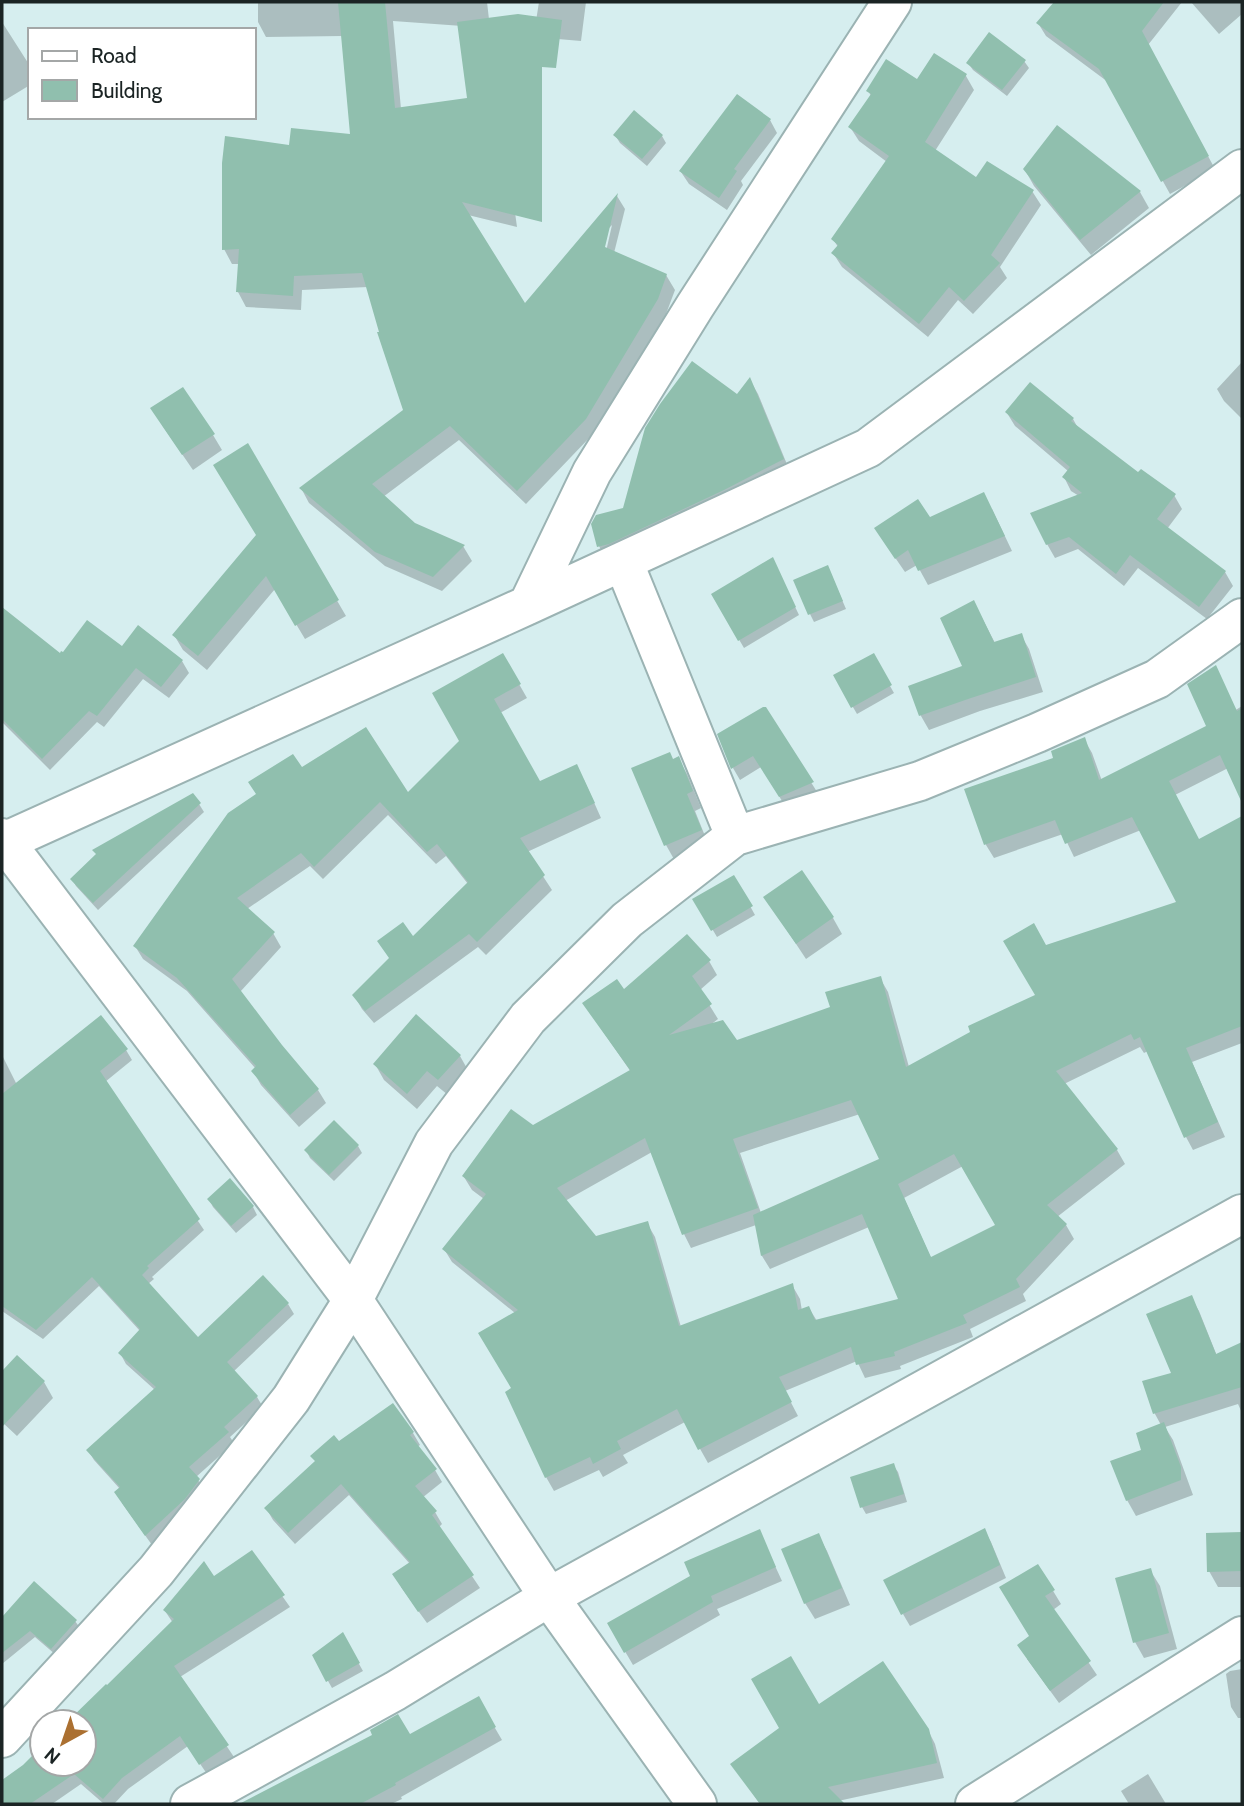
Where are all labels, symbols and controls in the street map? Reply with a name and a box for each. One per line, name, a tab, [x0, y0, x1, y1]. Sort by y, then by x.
legend	[28, 28, 256, 119]
text: Road	[91, 43, 137, 68]
text: Building	[91, 78, 163, 103]
north arrow	[28, 1708, 98, 1778]
text: N	[40, 1743, 65, 1769]

